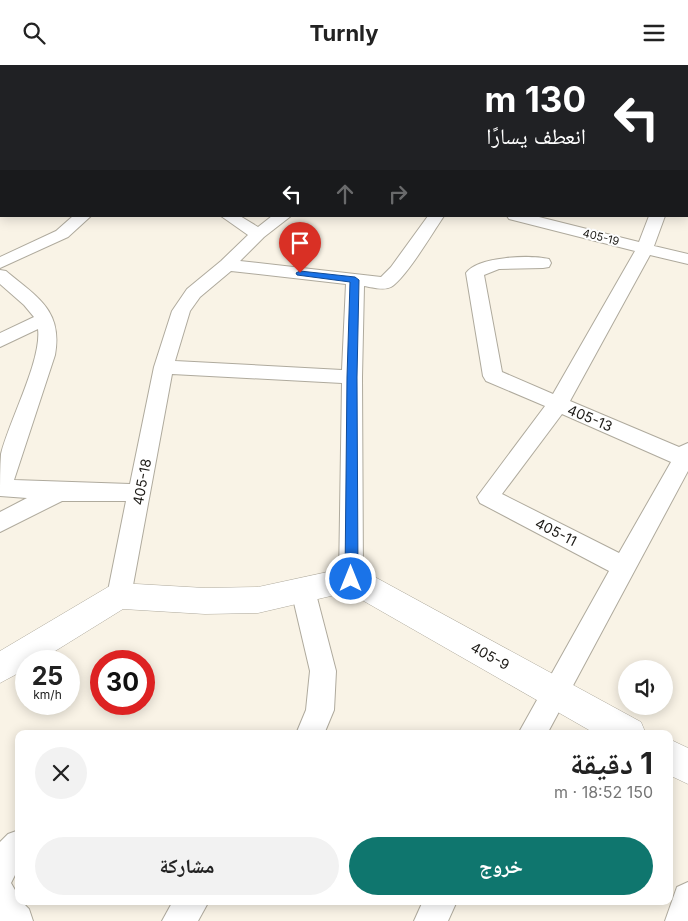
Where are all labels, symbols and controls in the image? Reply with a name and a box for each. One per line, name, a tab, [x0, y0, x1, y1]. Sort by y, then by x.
icon: search	[20, 19, 48, 47]
icon: menu	[640, 19, 668, 47]
text: Turnly	[310, 20, 379, 46]
text: 130 m	[484, 78, 586, 120]
icon: left	[604, 85, 669, 150]
text: انعطف يسارًا	[486, 123, 586, 149]
icon: left	[278, 180, 306, 208]
icon: ahead	[331, 180, 359, 208]
icon: right	[384, 180, 412, 208]
pin	[279, 222, 321, 273]
street label: 405-19	[581, 226, 621, 248]
icon: arrive	[286, 229, 314, 257]
street label: 405-13	[565, 400, 615, 435]
street label: 405-18	[129, 457, 154, 507]
street label: 405-11	[533, 514, 580, 549]
position arrow	[324, 552, 376, 604]
street label: 405-9	[468, 638, 513, 673]
speed limit sign: 30	[90, 650, 155, 715]
map controls	[618, 660, 673, 715]
button: sound	[618, 660, 673, 715]
text: 25	[32, 661, 63, 691]
text: km/h	[33, 687, 62, 702]
text: 1 دقيقة	[570, 745, 653, 781]
button: close	[35, 747, 87, 799]
text: 150 m · 18:52	[554, 782, 653, 802]
button: مشاركة	[35, 837, 339, 895]
button: خروج	[349, 837, 653, 895]

